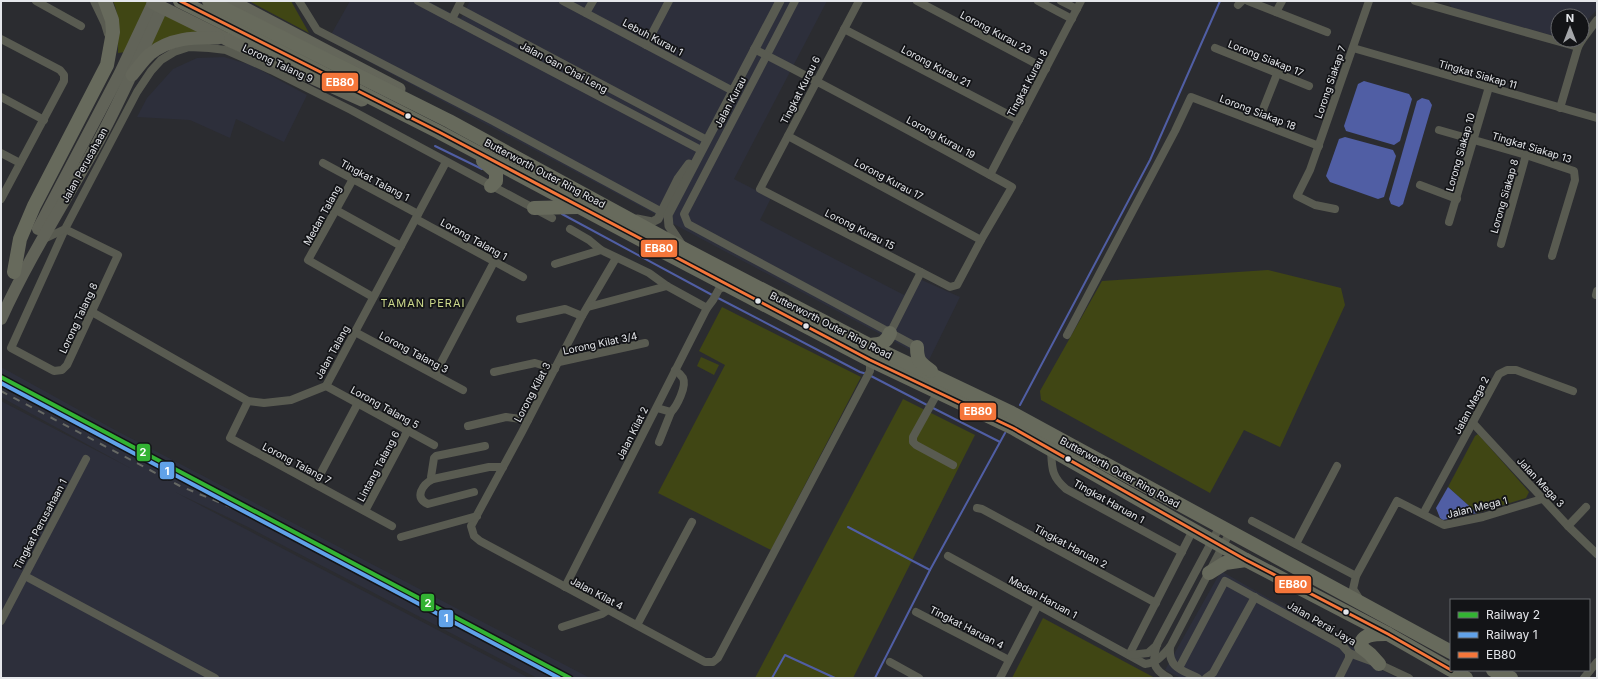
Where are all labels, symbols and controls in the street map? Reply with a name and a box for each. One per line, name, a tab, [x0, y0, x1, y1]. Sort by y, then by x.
street label: Lorong Kurau 23	[958, 8, 1034, 56]
north arrow	[1550, 8, 1590, 48]
text: N	[1566, 11, 1574, 25]
street label: Lebuh Kurau 1	[621, 16, 685, 58]
street label: Lorong Siakap 17	[1227, 37, 1306, 79]
street label: Jalan Gan Chai Leng	[518, 39, 610, 95]
street label: Lorong Talang 9	[241, 41, 315, 85]
street label: Lorong Kurau 21	[899, 43, 973, 89]
street label: Lorong Siakap 7	[1312, 44, 1348, 120]
street label: Tingkat Kurau 8	[1004, 47, 1050, 119]
street label: Tingkat Kurau 6	[778, 54, 822, 126]
street label: Tingkat Siakap 11	[1438, 57, 1518, 91]
line badge: EB80	[321, 72, 359, 92]
text: EB80	[326, 75, 354, 89]
street label: Jalan Kurau	[712, 75, 748, 129]
street label: Lorong Siakap 18	[1218, 92, 1298, 132]
unlabelled marker	[403, 111, 413, 121]
street label: Lorong Siakap 10	[1443, 111, 1477, 193]
street label: Lorong Kurau 19	[905, 113, 977, 161]
street label: Jalan Perusahaan	[58, 125, 110, 205]
street label: Tingkat Siakap 13	[1491, 129, 1573, 165]
street label: Butterworth Outer Ring Road	[482, 136, 608, 210]
street label: Lorong Kurau 17	[853, 156, 926, 202]
street label: Tingkat Talang 1	[338, 157, 412, 203]
street label: Lorong Siakap 8	[1488, 157, 1520, 235]
street label: Medan Talang	[301, 183, 343, 247]
street label: Lorong Kurau 15	[823, 206, 897, 252]
street label: Lorong Talang 1	[439, 216, 509, 262]
line badge: EB80	[640, 239, 678, 258]
text: EB80	[645, 241, 673, 255]
street label: Lorong Talang 8	[56, 281, 100, 355]
street label: Butterworth Outer Ring Road	[768, 289, 894, 361]
district label: TAMAN PERAI	[381, 296, 465, 310]
unlabelled marker	[753, 296, 763, 306]
unlabelled marker	[801, 321, 811, 331]
street label: Jalan Talang	[312, 323, 352, 381]
street label: Lorong Talang 3	[377, 329, 451, 375]
street label: Lorong Kilat 3/4	[562, 329, 638, 357]
street label: Lorong Kilat 3	[511, 360, 553, 424]
street label: Jalan Mega 2	[1451, 374, 1491, 436]
street label: Lorong Talang 5	[349, 383, 421, 431]
line badge: EB80	[959, 402, 997, 421]
text: EB80	[964, 404, 992, 418]
street label: Jalan Kilat 2	[614, 405, 650, 461]
street label: Lintang Talang 6	[354, 429, 402, 503]
street label: Butterworth Outer Ring Road	[1058, 434, 1182, 510]
street label: Lorong Talang 7	[261, 440, 334, 486]
line badge: 2	[136, 443, 151, 462]
text: 2	[140, 445, 147, 459]
unlabelled marker	[1063, 454, 1073, 464]
street label: Jalan Mega 3	[1515, 455, 1567, 509]
line badge: 1	[159, 461, 175, 480]
text: 1	[165, 464, 170, 478]
street label: Tingkat Perusahaan 1	[11, 477, 69, 571]
street label: Tingkat Haruan 1	[1071, 477, 1147, 525]
street label: Jalan Mega 1	[1446, 494, 1508, 520]
street label: Tingkat Haruan 2	[1032, 522, 1110, 570]
street label: Medan Haruan 1	[1007, 573, 1079, 621]
street label: Jalan Kilat 4	[569, 574, 625, 612]
line badge: EB80	[1274, 575, 1312, 594]
text: EB80	[1279, 577, 1307, 591]
line badge: 2	[420, 593, 435, 612]
text: 2	[425, 596, 432, 610]
street label: Jalan Perai Jaya	[1286, 598, 1358, 648]
legend	[1450, 599, 1590, 671]
street label: Tingkat Haruan 4	[928, 603, 1006, 651]
unlabelled marker	[1341, 607, 1351, 617]
text: Railway 2	[1486, 607, 1540, 622]
line badge: 1	[438, 609, 454, 628]
text: 1	[444, 611, 449, 625]
text: Railway 1	[1486, 627, 1538, 642]
text: EB80	[1486, 647, 1516, 662]

